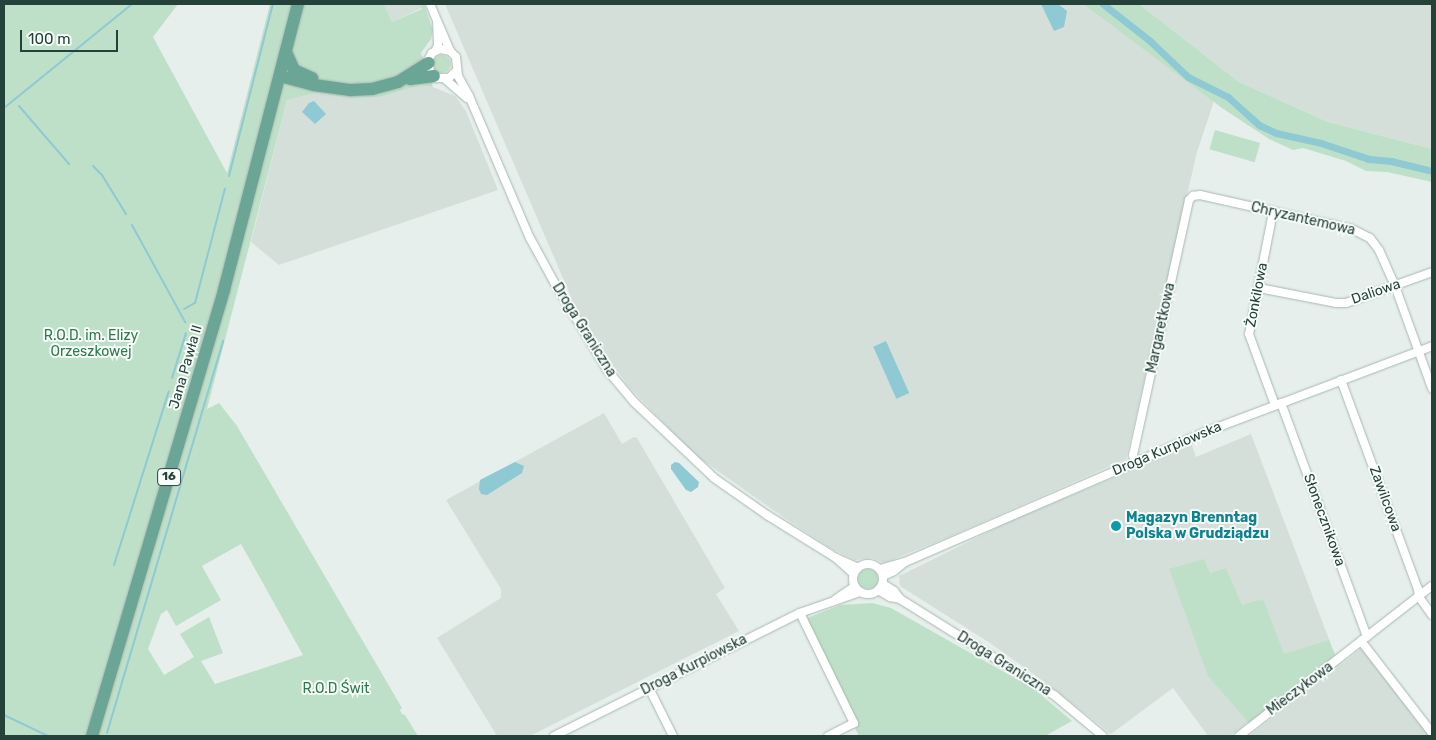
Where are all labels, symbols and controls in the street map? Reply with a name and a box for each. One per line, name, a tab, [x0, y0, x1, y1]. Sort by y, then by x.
scale bar	[22, 20, 120, 52]
text: 100 m	[28, 30, 70, 48]
street label: Chryzantemowa	[1249, 199, 1357, 239]
street label: Żonkilowa	[1243, 261, 1271, 329]
street label: Daliowa	[1349, 276, 1403, 308]
street label: Droga Graniczna	[548, 280, 620, 380]
street label: Margaretkowa	[1143, 281, 1179, 375]
street label: Jana Pawła II	[166, 323, 206, 411]
park label: R.O.D. im. Elizy Orzeszkowej	[44, 328, 138, 361]
street label: Droga Kurpiowska	[1110, 418, 1224, 480]
street label: Zawilcowa	[1365, 464, 1405, 534]
road number: 16	[156, 468, 182, 487]
street label: Słonecznikowa	[1299, 471, 1349, 569]
place label: Magazyn Brenntag Polska w Grudziądzu	[1126, 510, 1269, 542]
marker: Magazyn Brenntag Polska w Grudziądzu	[1110, 520, 1122, 532]
street label: Droga Graniczna	[954, 628, 1054, 700]
street label: Droga Kurpiowska	[638, 631, 750, 699]
street label: Mieczykowa	[1264, 659, 1336, 719]
park label: R.O.D Świt	[302, 681, 370, 697]

